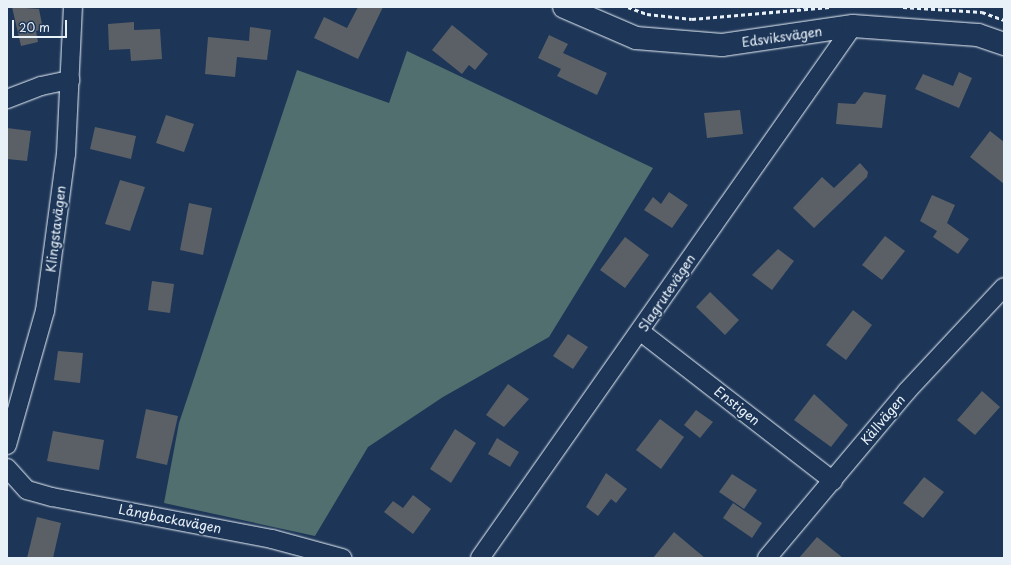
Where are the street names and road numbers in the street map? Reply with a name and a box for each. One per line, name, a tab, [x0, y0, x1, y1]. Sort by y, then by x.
street label: Edsviksvägen	[741, 24, 823, 50]
street label: Klingstavägen	[43, 185, 69, 273]
street label: Slagrutevägen	[635, 251, 699, 335]
street label: Enstigen	[711, 383, 763, 429]
street label: Källvägen	[858, 392, 908, 448]
street label: Långbackavägen	[117, 501, 223, 537]

